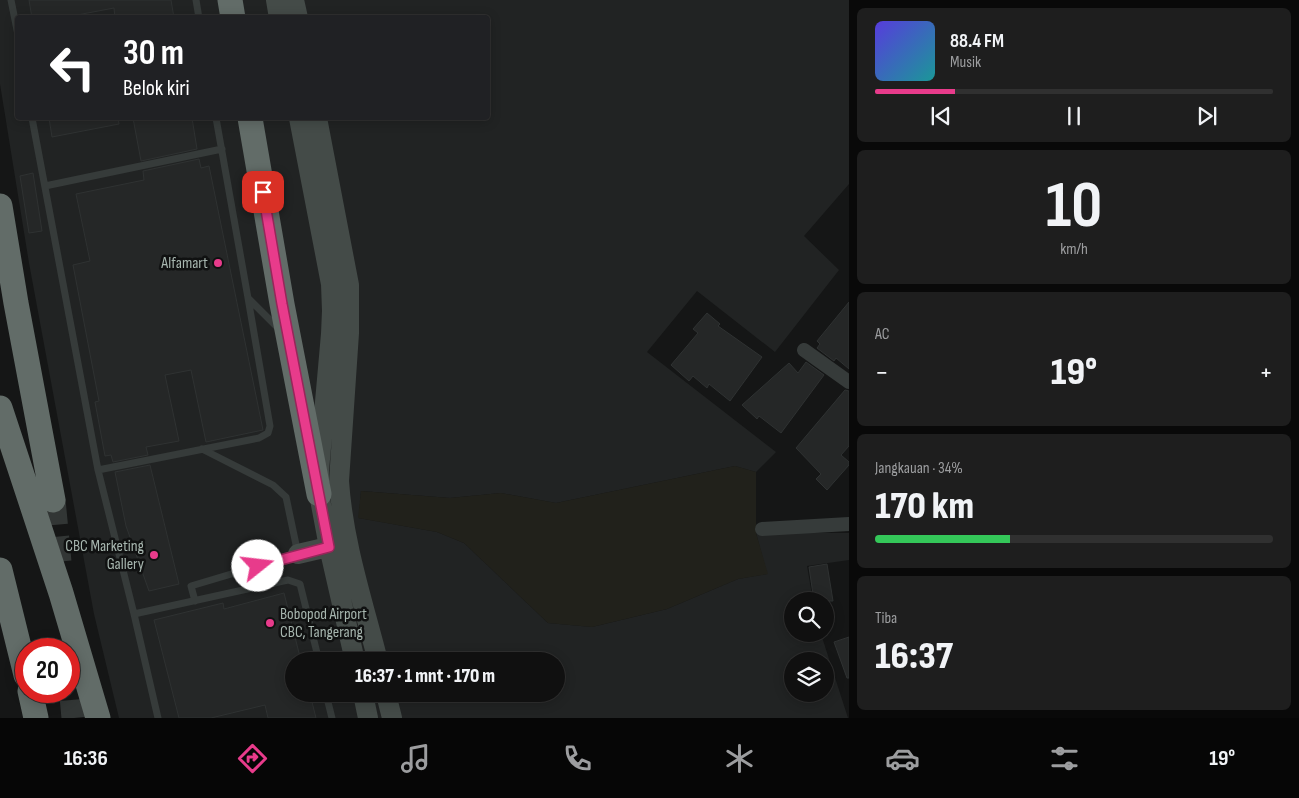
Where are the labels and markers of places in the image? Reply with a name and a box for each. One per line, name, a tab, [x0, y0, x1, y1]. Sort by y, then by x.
pin	[242, 171, 284, 213]
place label: Alfamart	[160, 254, 208, 273]
marker: Alfamart	[212, 257, 224, 269]
place label: CBC Marketing Gallery	[65, 537, 144, 574]
marker: CBC Marketing Gallery	[148, 549, 160, 561]
place label: Bobopod Airport CBC, Tangerang	[280, 605, 367, 642]
marker: Bobopod Airport CBC, Tangerang	[264, 617, 276, 629]

